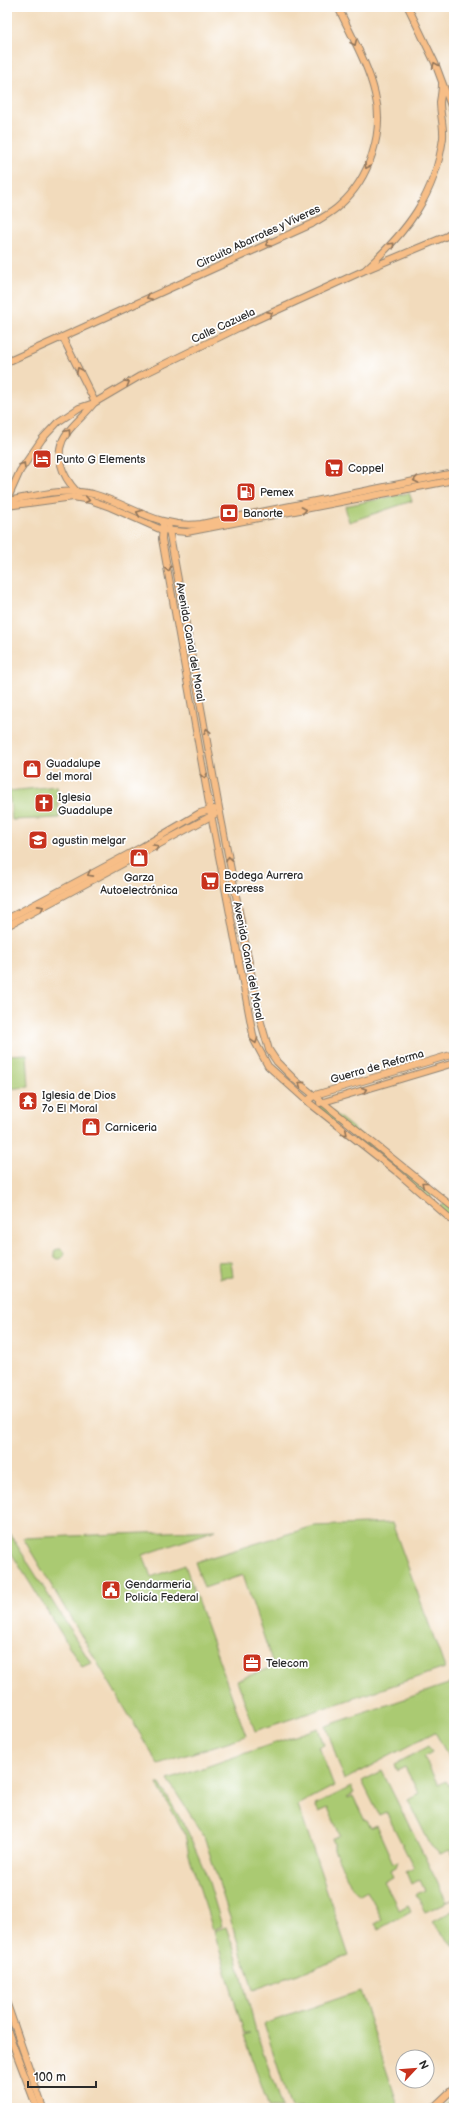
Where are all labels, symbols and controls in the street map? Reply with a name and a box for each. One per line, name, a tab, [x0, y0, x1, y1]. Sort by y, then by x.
one-way arrow	[349, 38, 357, 46]
one-way arrow	[432, 61, 440, 69]
one-way arrow	[364, 162, 372, 170]
street label: Circuito Abarrotes y Víveres	[194, 202, 323, 271]
one-way arrow	[264, 239, 272, 247]
one-way arrow	[387, 242, 395, 250]
one-way arrow	[146, 292, 153, 300]
street label: Calle Cazuela	[189, 305, 257, 346]
one-way arrow	[265, 311, 273, 319]
one-way arrow	[76, 367, 84, 374]
one-way arrow	[123, 381, 131, 388]
one-way arrow	[63, 430, 70, 437]
hotel icon: Punto G Elements	[31, 448, 53, 470]
place label: Punto G Elements	[56, 453, 146, 466]
supermarket icon: Coppel	[323, 457, 345, 479]
one-way arrow	[19, 462, 26, 469]
place label: Coppel	[348, 462, 384, 475]
one-way arrow	[413, 476, 419, 484]
fuel station icon: Pemex	[235, 481, 257, 503]
place label: Pemex	[260, 486, 294, 499]
one-way arrow	[84, 496, 90, 504]
bank icon: Banorte	[218, 502, 240, 524]
one-way arrow	[301, 506, 307, 515]
place label: Banorte	[243, 507, 283, 520]
one-way arrow	[135, 509, 142, 517]
one-way arrow	[163, 566, 171, 572]
street label: Avenida Canal del Moral	[174, 582, 207, 703]
one-way arrow	[203, 728, 211, 734]
place label: Guadalupe del moral	[46, 757, 101, 783]
shop icon: Guadalupe del moral	[21, 758, 43, 780]
one-way arrow	[200, 773, 208, 779]
place label: Iglesia Guadalupe	[58, 791, 113, 817]
church icon: Iglesia Guadalupe	[33, 792, 55, 814]
school or university icon: agustin melgar	[27, 829, 49, 851]
place label: agustin melgar	[52, 834, 127, 847]
one-way arrow	[152, 844, 159, 852]
shop icon: Garza Autoelectrónica	[128, 847, 150, 869]
one-way arrow	[226, 856, 234, 862]
place label: Bodega Aurrera Express	[224, 869, 303, 895]
one-way arrow	[87, 870, 94, 877]
supermarket icon: Bodega Aurrera Express	[199, 870, 221, 892]
place label: Garza Autoelectrónica	[100, 871, 178, 897]
street label: Avenida Canal del Moral	[231, 901, 266, 1022]
one-way arrow	[37, 905, 45, 913]
one-way arrow	[251, 1038, 259, 1045]
street label: Guerra de Reforma	[329, 1047, 425, 1086]
one-way arrow	[298, 1082, 305, 1089]
one-way arrow	[360, 1086, 367, 1095]
place label: Iglesia de Dios 7o El Moral	[42, 1089, 117, 1115]
temple icon: Iglesia de Dios 7o El Moral	[17, 1090, 39, 1112]
shop icon: Carniceria	[80, 1116, 102, 1138]
place label: Carniceria	[105, 1121, 157, 1134]
one-way arrow	[340, 1128, 348, 1135]
one-way arrow	[421, 1181, 428, 1188]
place label: Gendarmeria Policía Federal	[125, 1578, 198, 1604]
public building icon: Gendarmeria Policía Federal	[100, 1579, 122, 1601]
office icon: Telecom	[241, 1652, 263, 1674]
place label: Telecom	[266, 1657, 308, 1670]
north arrow	[395, 2049, 435, 2089]
text: N	[416, 2058, 431, 2071]
scale bar	[28, 2063, 96, 2089]
text: 100 m	[34, 2070, 66, 2085]

